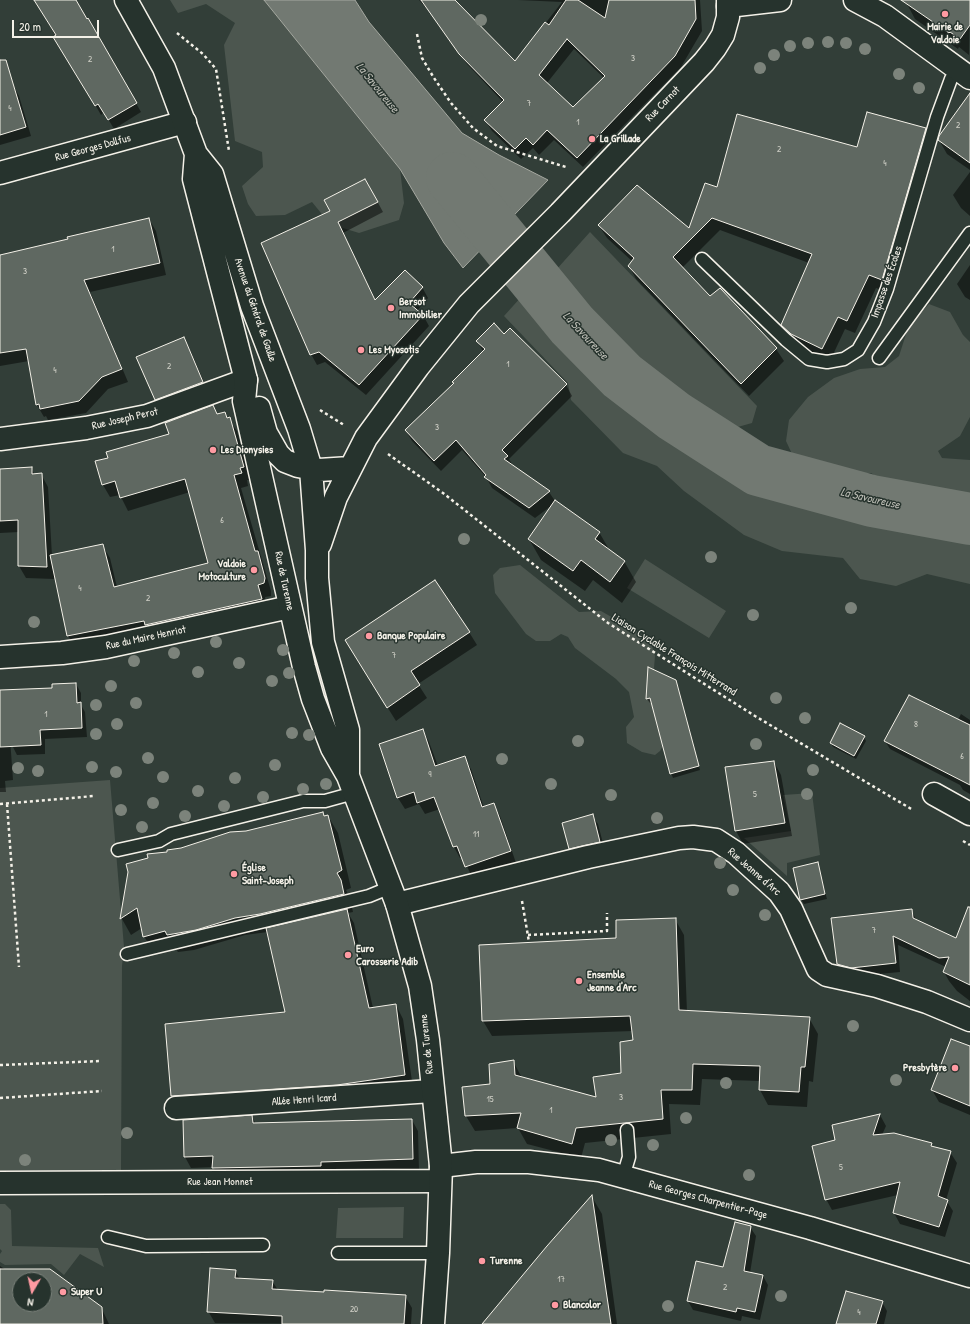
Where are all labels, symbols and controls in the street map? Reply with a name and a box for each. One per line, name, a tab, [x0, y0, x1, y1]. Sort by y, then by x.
marker: Mairie de Valdoie	[940, 9, 950, 19]
scale bar	[14, 12, 101, 38]
text: 20 m	[19, 18, 41, 35]
place label: Mairie de Valdoie	[927, 20, 963, 46]
house number: 3	[631, 54, 635, 64]
house number: 2	[88, 55, 92, 65]
water label: La Savoureuse	[352, 60, 402, 116]
street label: Rue Carnot	[643, 84, 683, 124]
house number: 7	[527, 99, 531, 109]
house number: 4	[8, 104, 12, 114]
house number: 1	[576, 118, 580, 128]
house number: 2	[956, 121, 960, 131]
street label: Rue Georges Dollfus	[54, 132, 132, 164]
place label: La Grillade	[600, 132, 641, 146]
marker: La Grillade	[587, 134, 597, 144]
house number: 2	[777, 145, 781, 155]
house number: 4	[883, 159, 887, 169]
street label: Impasse des Écoles	[869, 244, 905, 320]
house number: 1	[111, 245, 115, 255]
street label: Avenue du Général de Gaulle	[231, 256, 279, 364]
house number: 3	[23, 267, 27, 277]
place label: Bersot Immobilier	[399, 295, 442, 321]
marker: Bersot Immobilier	[386, 303, 396, 313]
water label: La Savoureuse	[559, 309, 611, 363]
place label: Les Myosotis	[369, 343, 419, 357]
marker: Les Myosotis	[356, 345, 366, 355]
house number: 1	[506, 360, 510, 370]
house number: 2	[167, 362, 171, 372]
house number: 4	[53, 366, 57, 376]
street label: Rue Joseph Perot	[91, 405, 159, 433]
house number: 3	[435, 423, 439, 433]
place label: Les Dionysies	[221, 443, 273, 457]
marker: Les Dionysies	[208, 445, 218, 455]
water label: La Savoureuse	[839, 485, 901, 513]
house number: 6	[220, 516, 224, 526]
street label: Rue de Turenne	[271, 550, 297, 612]
place label: Valdoie Motoculture	[198, 557, 246, 583]
marker: Valdoie Motoculture	[249, 565, 259, 575]
house number: 4	[78, 584, 82, 594]
house number: 2	[146, 594, 150, 604]
street label: Liaison Cyclable François Mitterrand	[609, 611, 739, 699]
street label: Rue du Maire Henriot	[105, 623, 187, 653]
place label: Banque Populaire	[377, 629, 445, 643]
marker: Banque Populaire	[364, 631, 374, 641]
house number: 7	[392, 651, 396, 661]
house number: 1	[44, 710, 48, 720]
house number: 8	[914, 720, 918, 730]
house number: 6	[960, 752, 964, 762]
house number: 9	[428, 770, 432, 780]
house number: 5	[753, 790, 757, 800]
house number: 11	[473, 830, 479, 840]
street label: Rue Jeanne d'Arc	[725, 845, 783, 899]
place label: Église Saint-Joseph	[242, 861, 293, 887]
marker: Église Saint-Joseph	[229, 869, 239, 879]
house number: 7	[872, 926, 876, 936]
place label: Euro Carosserie Adib	[356, 942, 418, 968]
marker: Euro Carosserie Adib	[343, 950, 353, 960]
place label: Ensemble Jeanne d'Arc	[587, 968, 637, 994]
marker: Ensemble Jeanne d'Arc	[574, 976, 584, 986]
street label: Rue de Turenne	[417, 1013, 437, 1075]
place label: Presbytère	[903, 1061, 947, 1075]
marker: Presbytère	[950, 1063, 960, 1073]
street label: Allée Henri Icard	[271, 1091, 337, 1109]
house number: 3	[619, 1093, 623, 1103]
house number: 15	[486, 1095, 494, 1105]
house number: 1	[549, 1106, 553, 1116]
house number: 5	[839, 1163, 843, 1173]
street label: Rue Jean Monnet	[187, 1175, 253, 1189]
street label: Rue Georges Charpentier-Page	[647, 1178, 769, 1222]
place label: Turenne	[490, 1254, 522, 1268]
marker: Turenne	[477, 1256, 487, 1266]
north arrow	[12, 1272, 52, 1312]
house number: 17	[557, 1275, 565, 1285]
house number: 2	[723, 1283, 727, 1293]
place label: Super U	[71, 1285, 102, 1299]
marker: Super U	[58, 1287, 68, 1297]
text: N	[26, 1295, 34, 1310]
place label: Blancolor	[563, 1298, 601, 1312]
marker: Blancolor	[550, 1300, 560, 1310]
house number: 20	[350, 1305, 358, 1315]
house number: 4	[857, 1308, 861, 1318]

